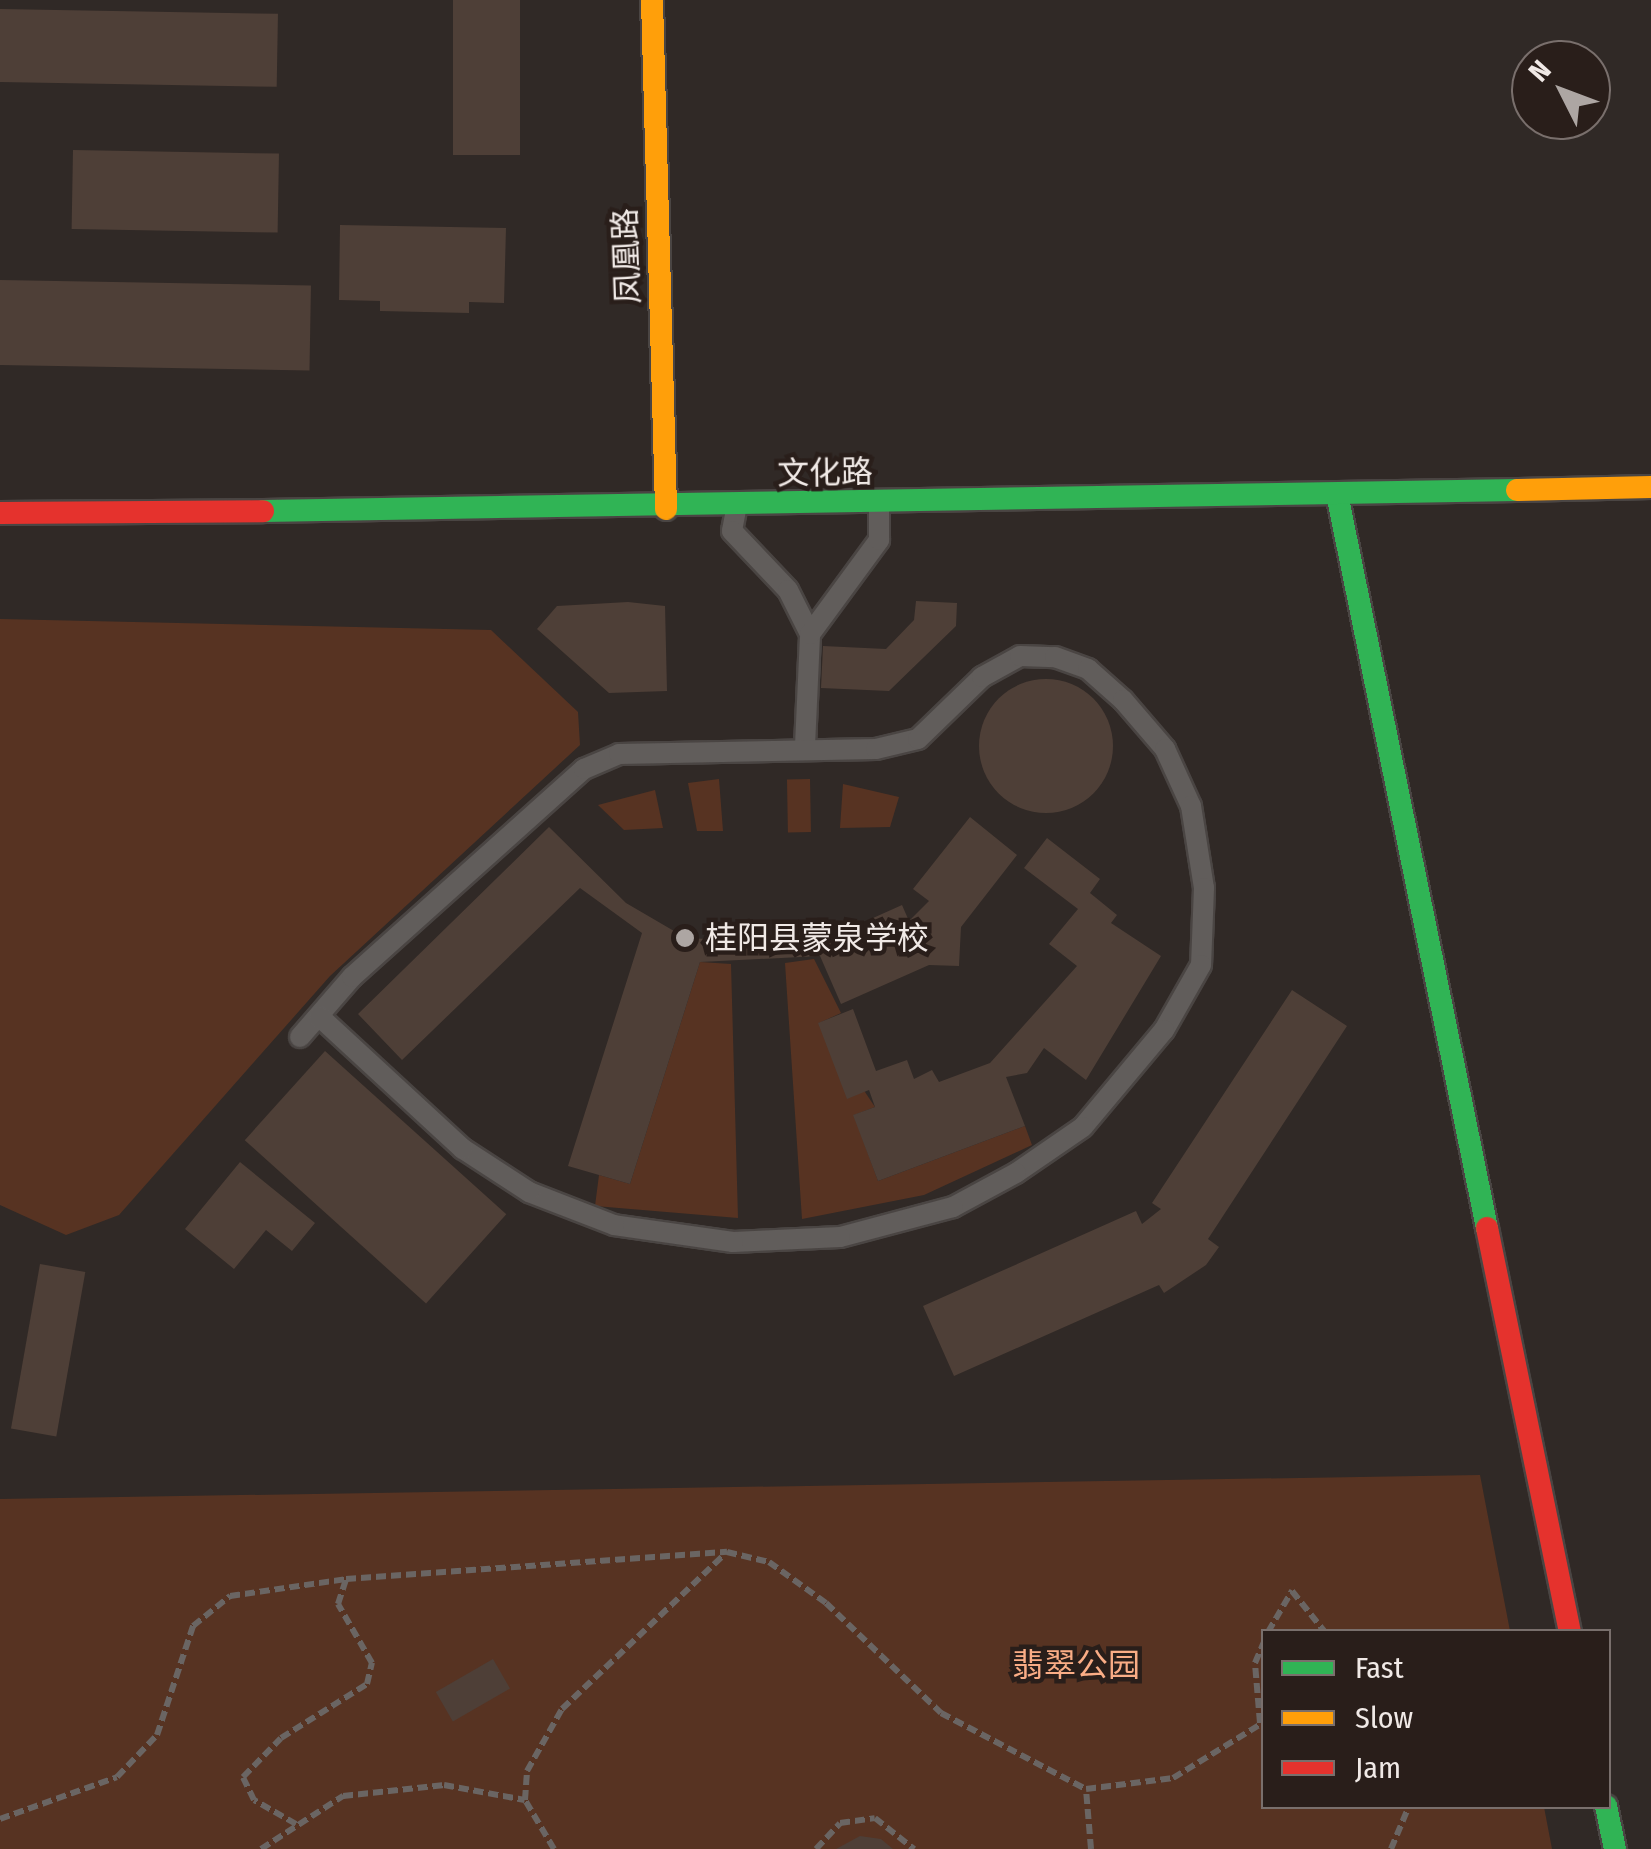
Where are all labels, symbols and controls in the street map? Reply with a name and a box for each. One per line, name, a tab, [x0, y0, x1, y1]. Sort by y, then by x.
north arrow	[1511, 40, 1611, 140]
text: N	[1522, 54, 1558, 88]
street label: 凤凰路	[606, 207, 648, 305]
street label: 文化路	[777, 453, 873, 493]
place label: 桂阳县蒙泉学校	[705, 919, 929, 957]
marker: 桂阳县蒙泉学校	[674, 927, 696, 949]
legend	[1261, 1629, 1611, 1809]
park label: 翡翠公园	[1012, 1646, 1140, 1684]
text: Fast	[1355, 1650, 1403, 1686]
text: Slow	[1355, 1700, 1413, 1736]
text: Jam	[1355, 1750, 1401, 1786]

